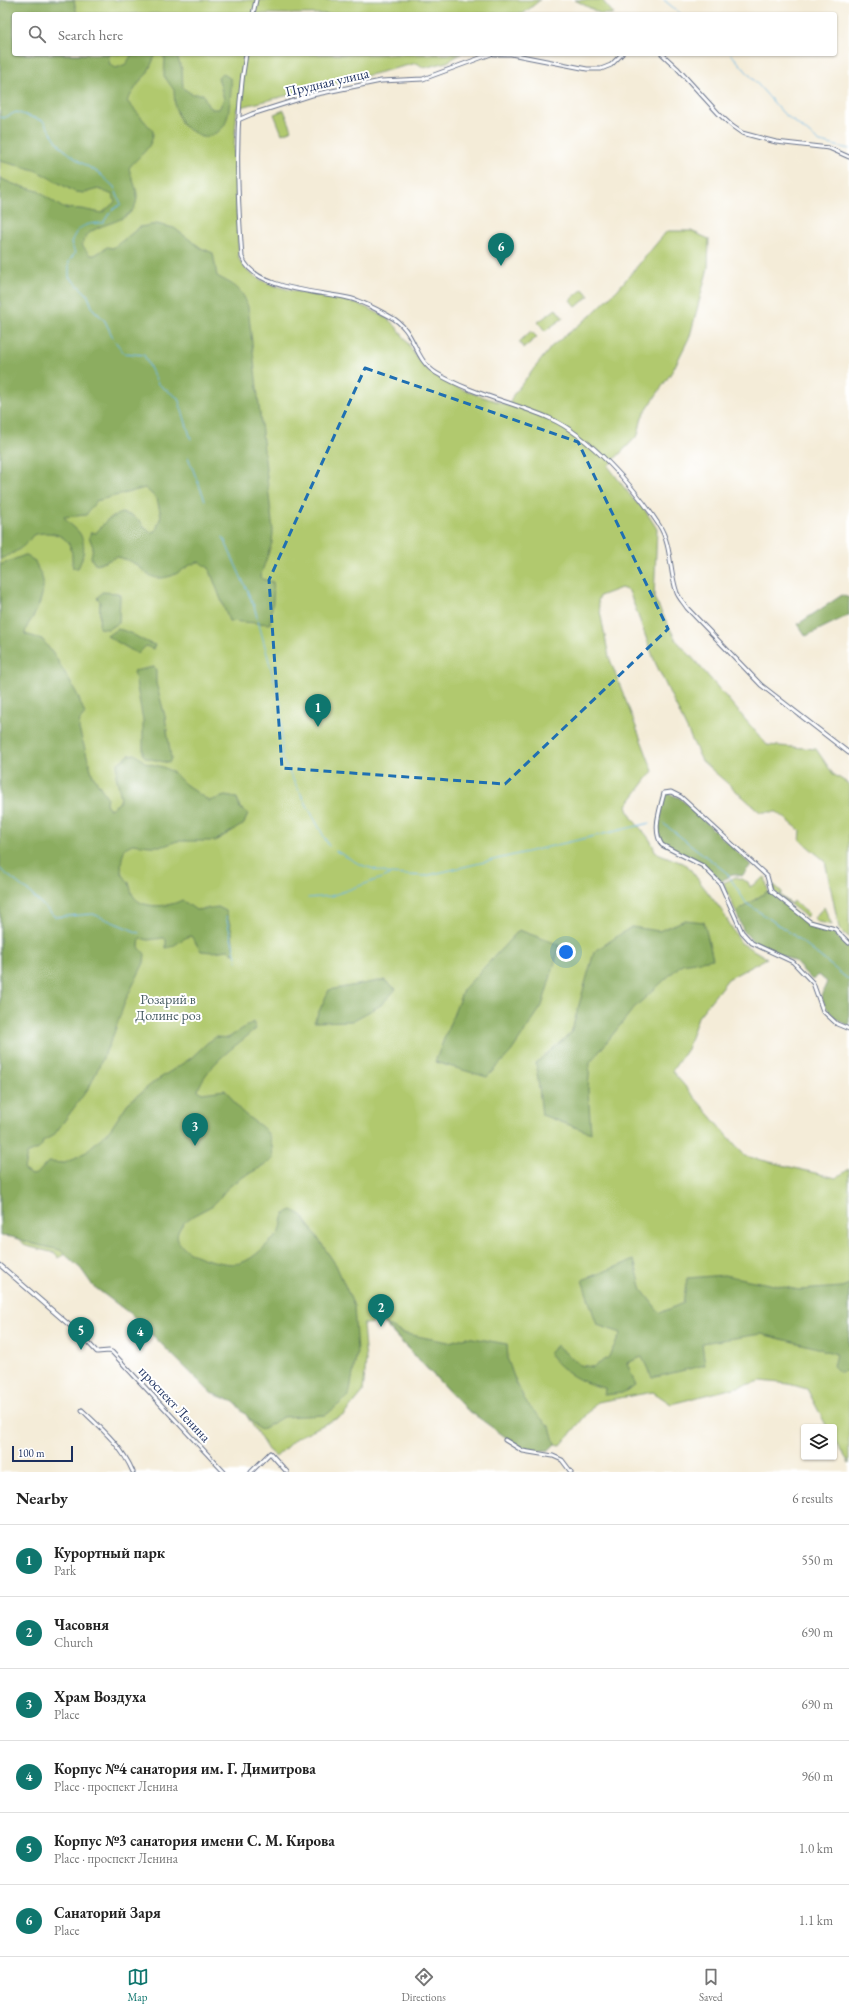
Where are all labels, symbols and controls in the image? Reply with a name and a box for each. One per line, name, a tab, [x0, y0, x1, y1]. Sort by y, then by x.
search box	[12, 12, 837, 56]
icon: search	[26, 23, 48, 45]
text: Search here	[58, 25, 123, 44]
street label: Прудная улица	[283, 64, 371, 100]
pin: 6	[488, 233, 514, 266]
pin: 1	[305, 694, 331, 727]
your location	[556, 942, 576, 962]
park label: Розарий в Долине роз	[135, 990, 201, 1024]
pin: 3	[182, 1113, 208, 1146]
pin: 2	[368, 1294, 394, 1327]
pin: 5	[68, 1317, 94, 1350]
pin: 4	[127, 1318, 153, 1351]
street label: проспект Ленина	[135, 1362, 215, 1446]
map controls	[801, 1424, 837, 1460]
button: layers	[801, 1424, 837, 1460]
scale bar	[12, 1444, 73, 1463]
text: 100 m	[18, 1446, 45, 1460]
text: Nearby	[16, 1487, 68, 1509]
text: 6 results	[792, 1490, 833, 1507]
text: Курортный парк	[54, 1543, 165, 1562]
text: 1	[26, 1552, 32, 1569]
text: 550 m	[802, 1552, 833, 1569]
text: Park	[54, 1562, 76, 1579]
text: Часовня	[54, 1615, 109, 1634]
text: 2	[26, 1624, 32, 1641]
text: 690 m	[802, 1624, 833, 1641]
text: Church	[54, 1634, 93, 1651]
text: Храм Воздуха	[54, 1687, 146, 1706]
text: 3	[26, 1696, 32, 1713]
text: 690 m	[802, 1696, 833, 1713]
text: Place	[54, 1706, 80, 1723]
text: Корпус №4 санатория им. Г. Димитрова	[54, 1759, 316, 1778]
text: 4	[26, 1768, 32, 1785]
text: 960 m	[802, 1768, 833, 1785]
text: Place · проспект Ленина	[54, 1778, 178, 1795]
text: Корпус №3 санатория имени С. М. Кирова	[54, 1831, 335, 1850]
text: 5	[26, 1840, 32, 1857]
text: 1.0 km	[799, 1840, 833, 1857]
text: Place · проспект Ленина	[54, 1850, 178, 1867]
text: Санаторий Заря	[54, 1903, 161, 1922]
text: 6	[26, 1912, 32, 1929]
text: 1.1 km	[799, 1912, 833, 1929]
text: Place	[54, 1922, 80, 1939]
tab: Map	[127, 1966, 149, 2004]
tab: Directions	[402, 1966, 446, 2004]
tab: Saved	[699, 1966, 722, 2004]

